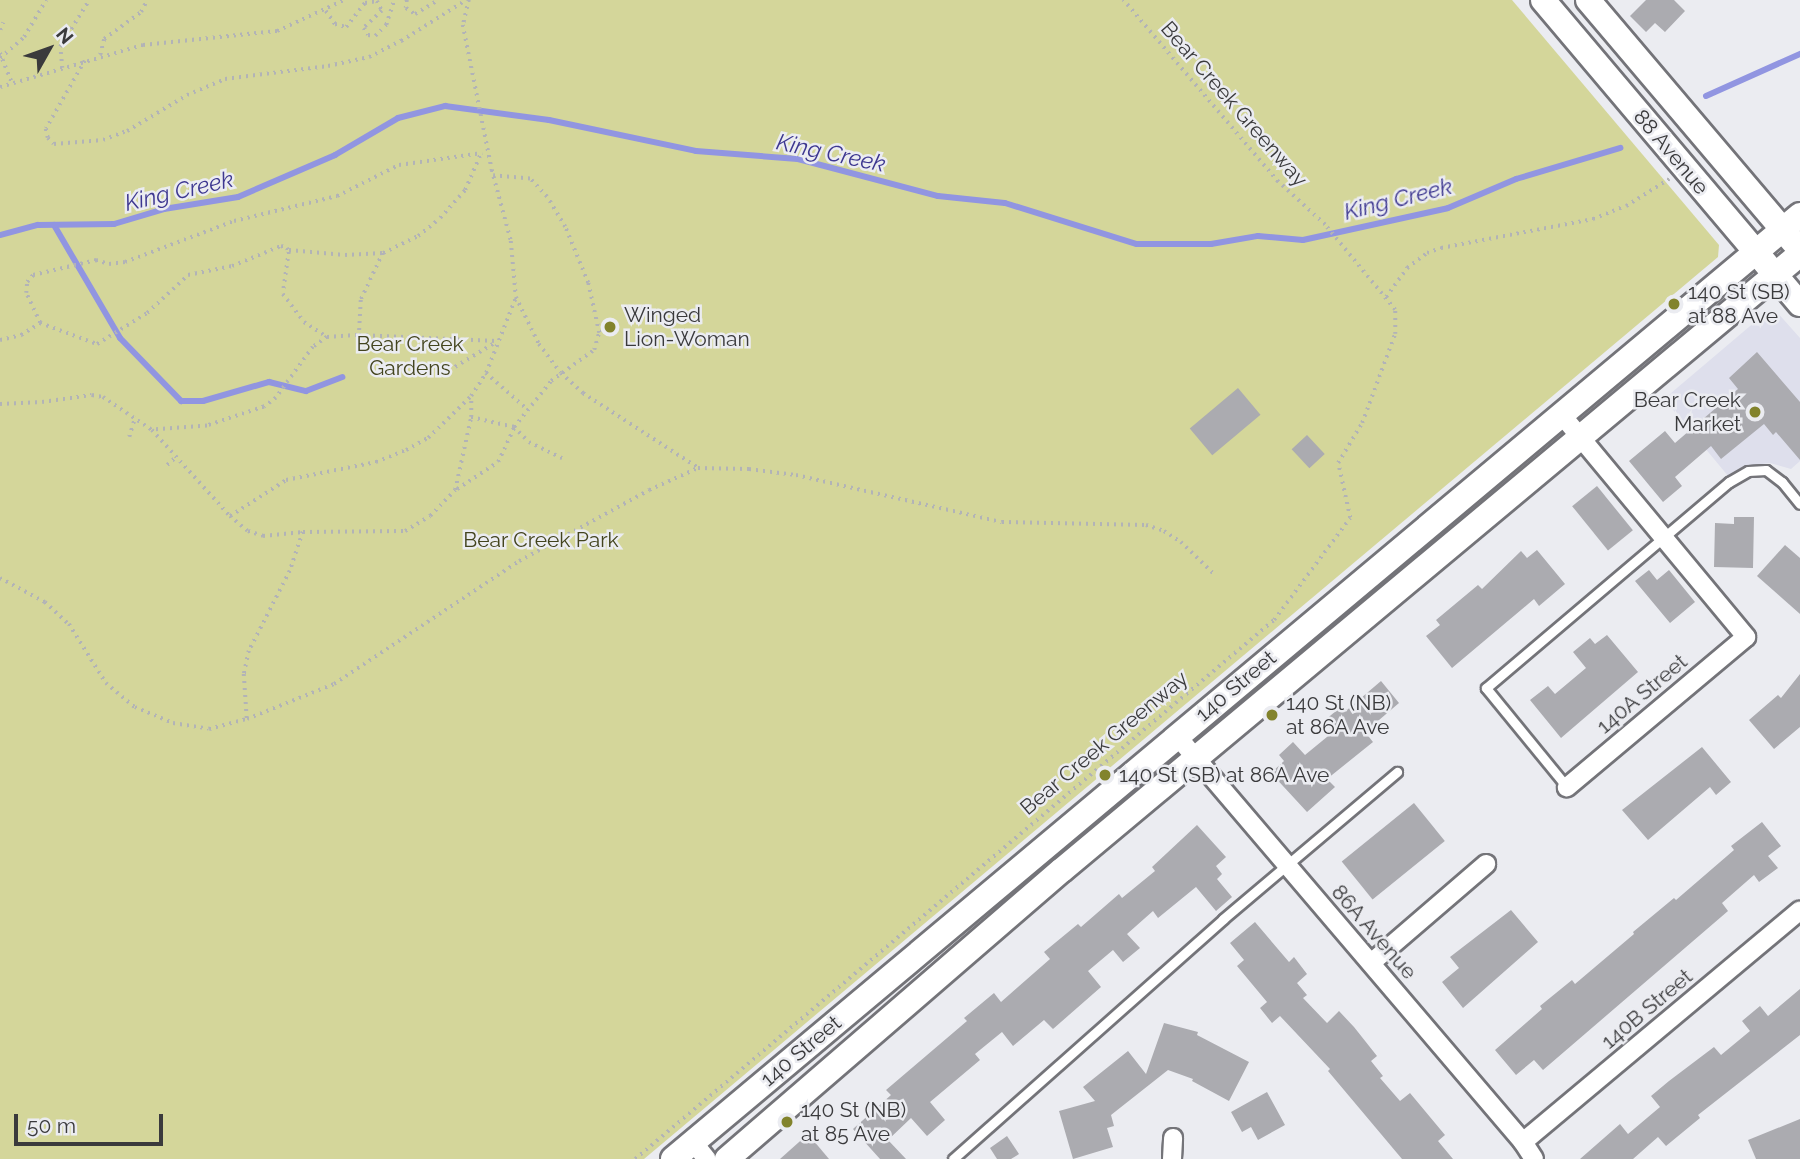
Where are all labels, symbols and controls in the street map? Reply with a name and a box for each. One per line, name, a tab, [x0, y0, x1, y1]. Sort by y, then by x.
north arrow	[14, 14, 84, 84]
street label: Bear Creek Greenway	[1155, 16, 1313, 192]
text: N	[52, 23, 78, 48]
street label: 88 Avenue	[1628, 104, 1714, 200]
water label: King Creek	[774, 128, 888, 178]
water label: King Creek	[122, 165, 236, 217]
water label: King Creek	[1341, 172, 1455, 226]
place label: 140 St (SB) at 88 Ave	[1688, 279, 1790, 329]
marker: 140 St (SB) at 88 Ave	[1666, 296, 1682, 312]
place label: Winged Lion-Woman	[624, 302, 750, 352]
marker: Winged Lion-Woman	[602, 319, 618, 335]
park label: Bear Creek Gardens	[356, 331, 464, 381]
place label: Bear Creek Market	[1633, 387, 1741, 437]
marker: Bear Creek Market	[1747, 404, 1763, 420]
park label: Bear Creek Park	[463, 527, 619, 553]
street label: 140 Street	[1191, 645, 1281, 727]
street label: 140A Street	[1592, 649, 1692, 739]
street label: Bear Creek Greenway	[1015, 666, 1193, 820]
place label: 140 St (NB) at 86A Ave	[1286, 690, 1391, 740]
marker: 140 St (NB) at 86A Ave	[1264, 707, 1280, 723]
place label: 140 St (SB) at 86A Ave	[1119, 762, 1331, 788]
marker: 140 St (SB) at 86A Ave	[1097, 767, 1113, 783]
street label: 86A Avenue	[1326, 879, 1422, 985]
street label: 140B Street	[1596, 964, 1698, 1054]
street label: 140 Street	[756, 1010, 846, 1092]
place label: 140 St (NB) at 85 Ave	[801, 1097, 906, 1147]
scale bar	[18, 1100, 166, 1144]
text: 50 m	[27, 1113, 76, 1138]
marker: 140 St (NB) at 85 Ave	[779, 1114, 795, 1130]

